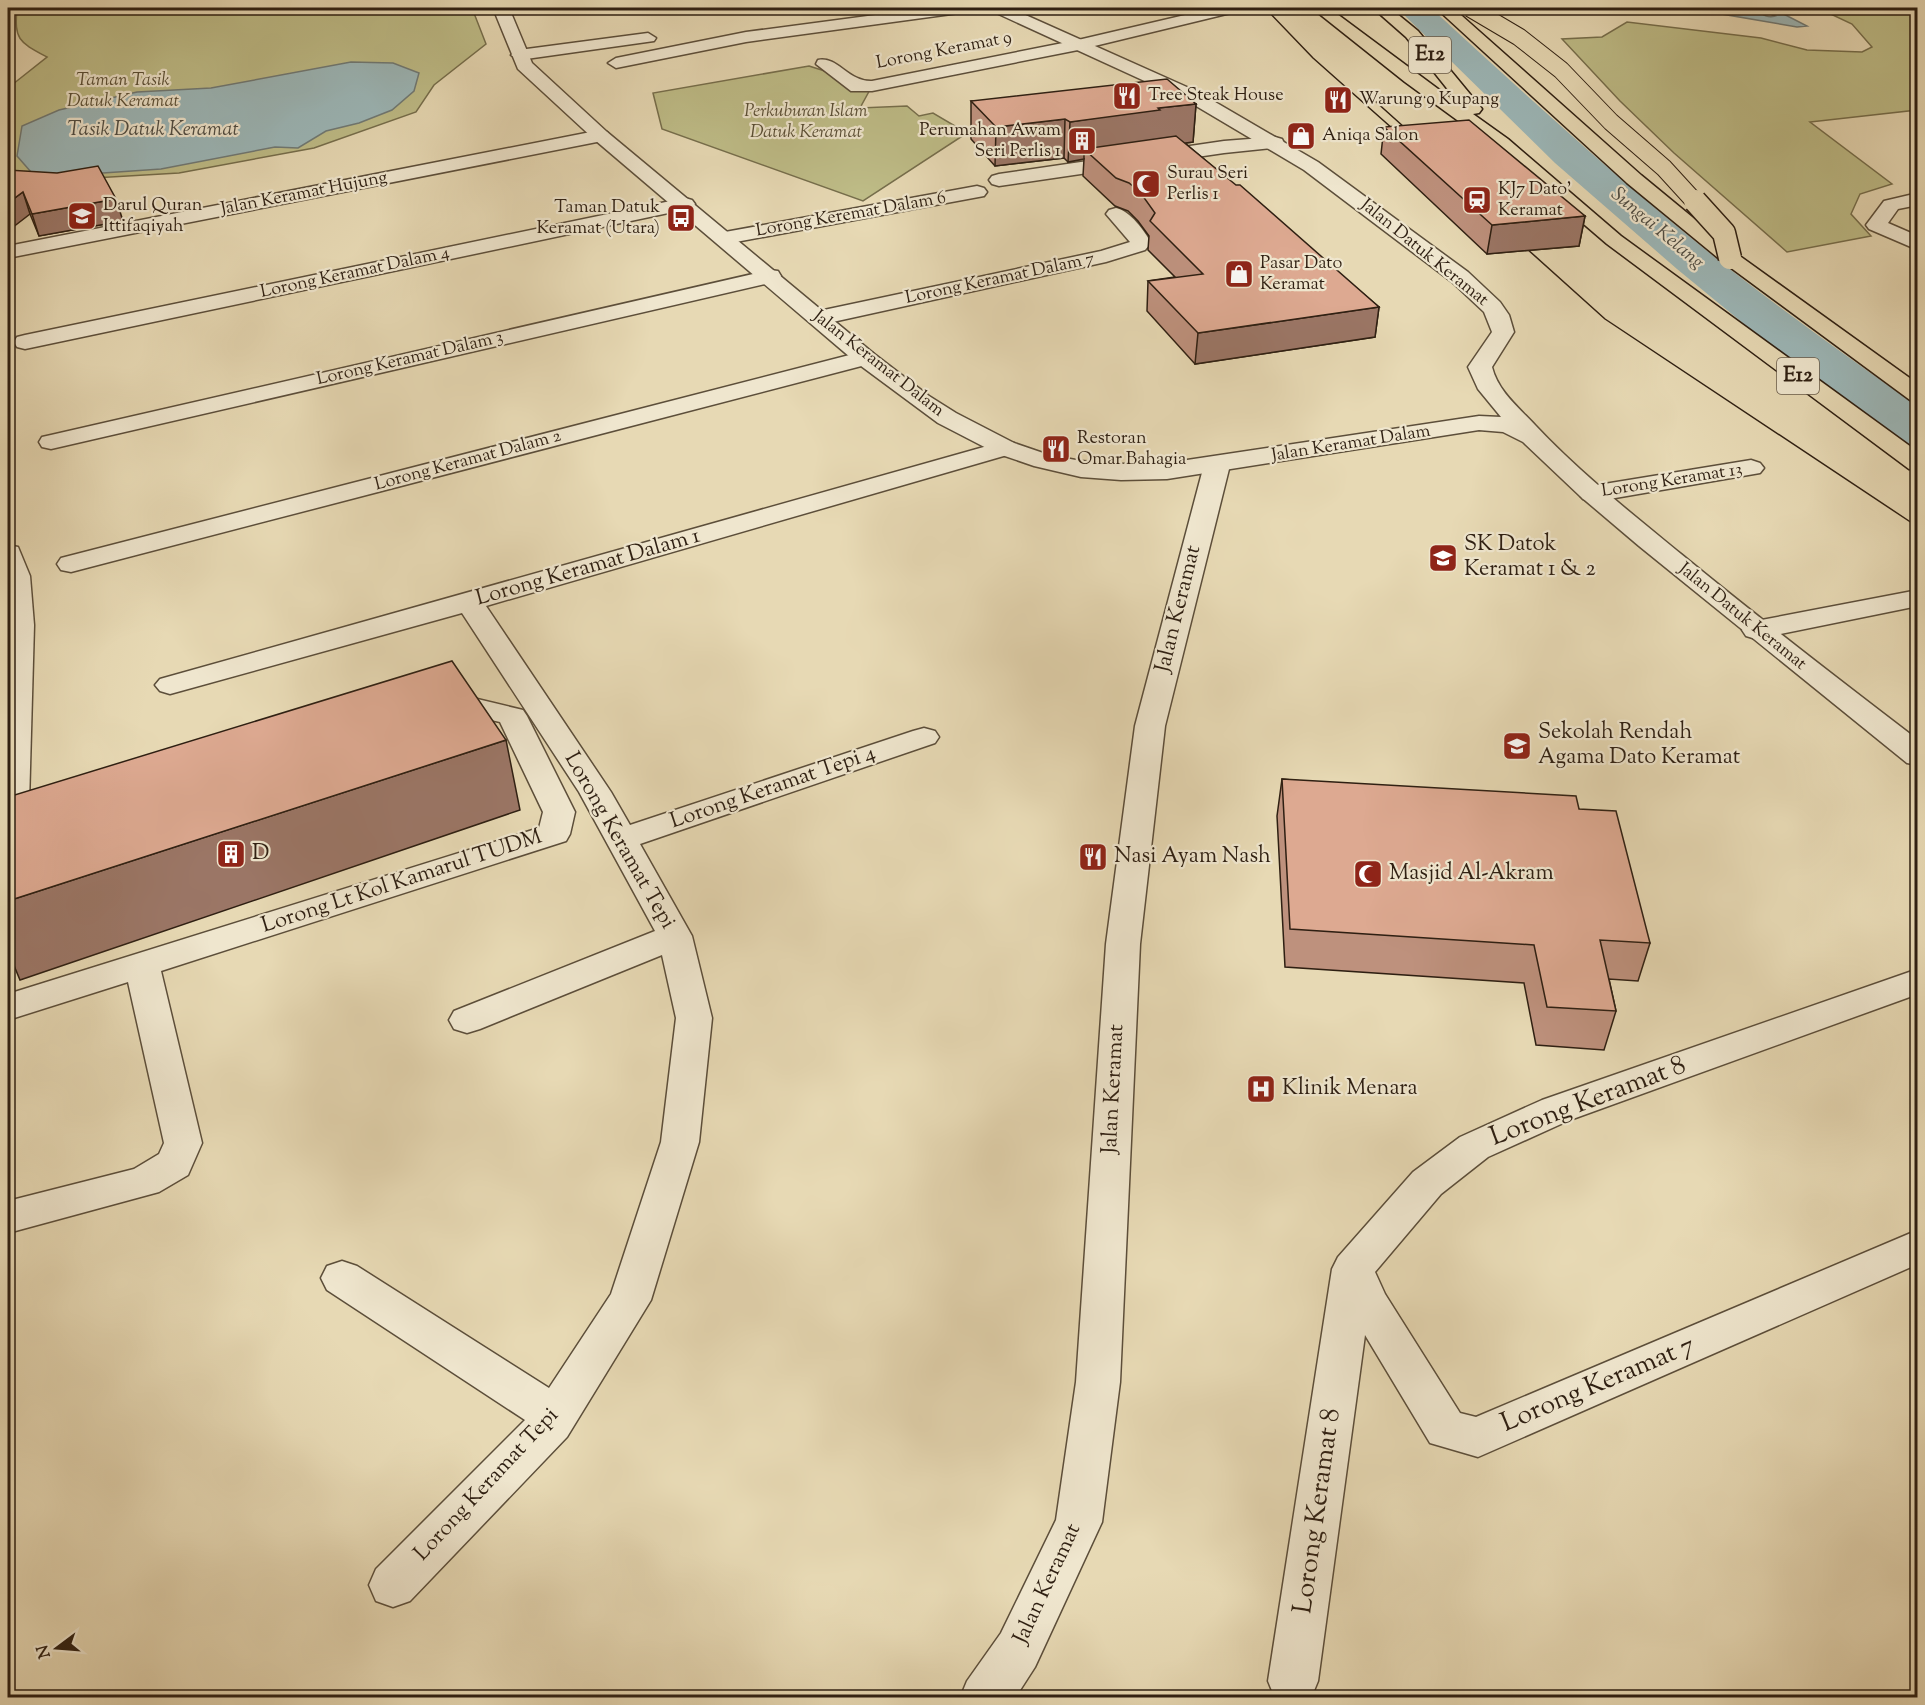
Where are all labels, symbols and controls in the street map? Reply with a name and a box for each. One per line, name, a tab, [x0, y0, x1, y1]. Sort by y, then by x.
street label: Lorong Keramat 9	[874, 25, 1014, 77]
road number: E12	[1409, 37, 1451, 73]
park label: Taman Tasik Datuk Keramat	[67, 68, 180, 115]
restaurant icon: Tree Steak House	[1111, 80, 1143, 112]
place label: Tree Steak House	[1148, 83, 1284, 109]
restaurant icon: Warung 9 Kupang	[1322, 84, 1354, 116]
place label: Warung 9 Kupang	[1359, 87, 1499, 113]
park label: Perkuburan Islam Datuk Keramat	[744, 99, 868, 146]
water label: Tasik Datuk Keramat	[67, 116, 239, 145]
place label: Perumahan Awam Seri Perlis 1	[919, 118, 1061, 165]
shop icon: Aniqa Salon	[1285, 120, 1317, 152]
place label: Aniqa Salon	[1322, 123, 1419, 149]
building icon: Perumahan Awam Seri Perlis 1	[1066, 125, 1098, 157]
place label: Surau Seri Perlis 1	[1167, 161, 1248, 208]
street label: Jalan Keramat Hujung	[217, 165, 390, 223]
mosque icon: Surau Seri Perlis 1	[1130, 168, 1162, 200]
place label: KJ7 Dato' Keramat	[1498, 177, 1571, 224]
water label: Sungai Kelang	[1604, 181, 1710, 277]
station icon: KJ7 Dato' Keramat	[1461, 184, 1493, 216]
street label: Lorong Keremat Dalam 6	[754, 185, 948, 245]
street label: Jalan Datuk Keramat	[1353, 192, 1494, 313]
place label: Darul Quran Ittifaqiyah	[103, 193, 203, 240]
place label: Taman Datuk Keramat (Utara)	[537, 195, 660, 242]
school or university icon: Darul Quran Ittifaqiyah	[66, 200, 98, 232]
bus stop icon: Taman Datuk Keramat (Utara)	[665, 202, 697, 234]
street label: Lorong Keramat Dalam 4	[258, 240, 452, 306]
street label: Lorong Keramat Dalam 7	[903, 246, 1097, 312]
place label: Pasar Dato Keramat	[1260, 251, 1342, 298]
shop icon: Pasar Dato Keramat	[1223, 258, 1255, 290]
street label: Jalan Keramat Dalam	[806, 304, 949, 424]
street label: Lorong Keramat Dalam 3	[314, 325, 506, 393]
road number: E12	[1777, 358, 1819, 394]
street label: Jalan Keramat Dalam	[1269, 419, 1433, 470]
street label: Lorong Keramat Dalam 2	[372, 423, 565, 498]
place label: Restoran Omar Bahagia	[1077, 426, 1186, 473]
restaurant icon: Restoran Omar Bahagia	[1040, 433, 1072, 465]
street label: Lorong Keramat 13	[1600, 457, 1744, 505]
street label: Lorong Keramat Dalam 1	[472, 521, 704, 615]
place label: SK Datok Keramat 1 & 2	[1464, 529, 1596, 586]
street label: Jalan Keramat	[1148, 542, 1210, 677]
school or university icon: SK Datok Keramat 1 & 2	[1427, 542, 1459, 574]
street label: Jalan Datuk Keramat	[1671, 556, 1812, 677]
place label: Sekolah Rendah Agama Dato Keramat	[1538, 717, 1741, 774]
school or university icon: Sekolah Rendah Agama Dato Keramat	[1501, 730, 1533, 762]
street label: Lorong Keramat Tepi 4	[666, 738, 880, 838]
street label: Lorong Keramat Tepi	[555, 747, 683, 935]
street label: Lorong Lt Kol Kamarul TUDM	[258, 821, 546, 943]
building icon: D	[215, 838, 247, 870]
place label: D	[252, 838, 269, 870]
restaurant icon: Nasi Ayam Nash	[1077, 841, 1109, 873]
place label: Nasi Ayam Nash	[1114, 841, 1271, 873]
mosque icon: Masjid Al-Akram	[1352, 858, 1384, 890]
place label: Masjid Al-Akram	[1389, 858, 1554, 890]
street label: Jalan Keramat	[1095, 1023, 1133, 1156]
street label: Lorong Keramat 8	[1484, 1047, 1692, 1157]
hospital icon: Klinik Menara	[1245, 1073, 1277, 1105]
place label: Klinik Menara	[1282, 1073, 1418, 1105]
street label: Lorong Keramat 7	[1495, 1326, 1701, 1443]
street label: Lorong Keramat Tepi	[407, 1401, 567, 1569]
street label: Lorong Keramat 8	[1284, 1406, 1352, 1616]
street label: Jalan Keramat	[1006, 1518, 1090, 1650]
north arrow	[27, 1618, 87, 1678]
text: N	[32, 1642, 58, 1661]

